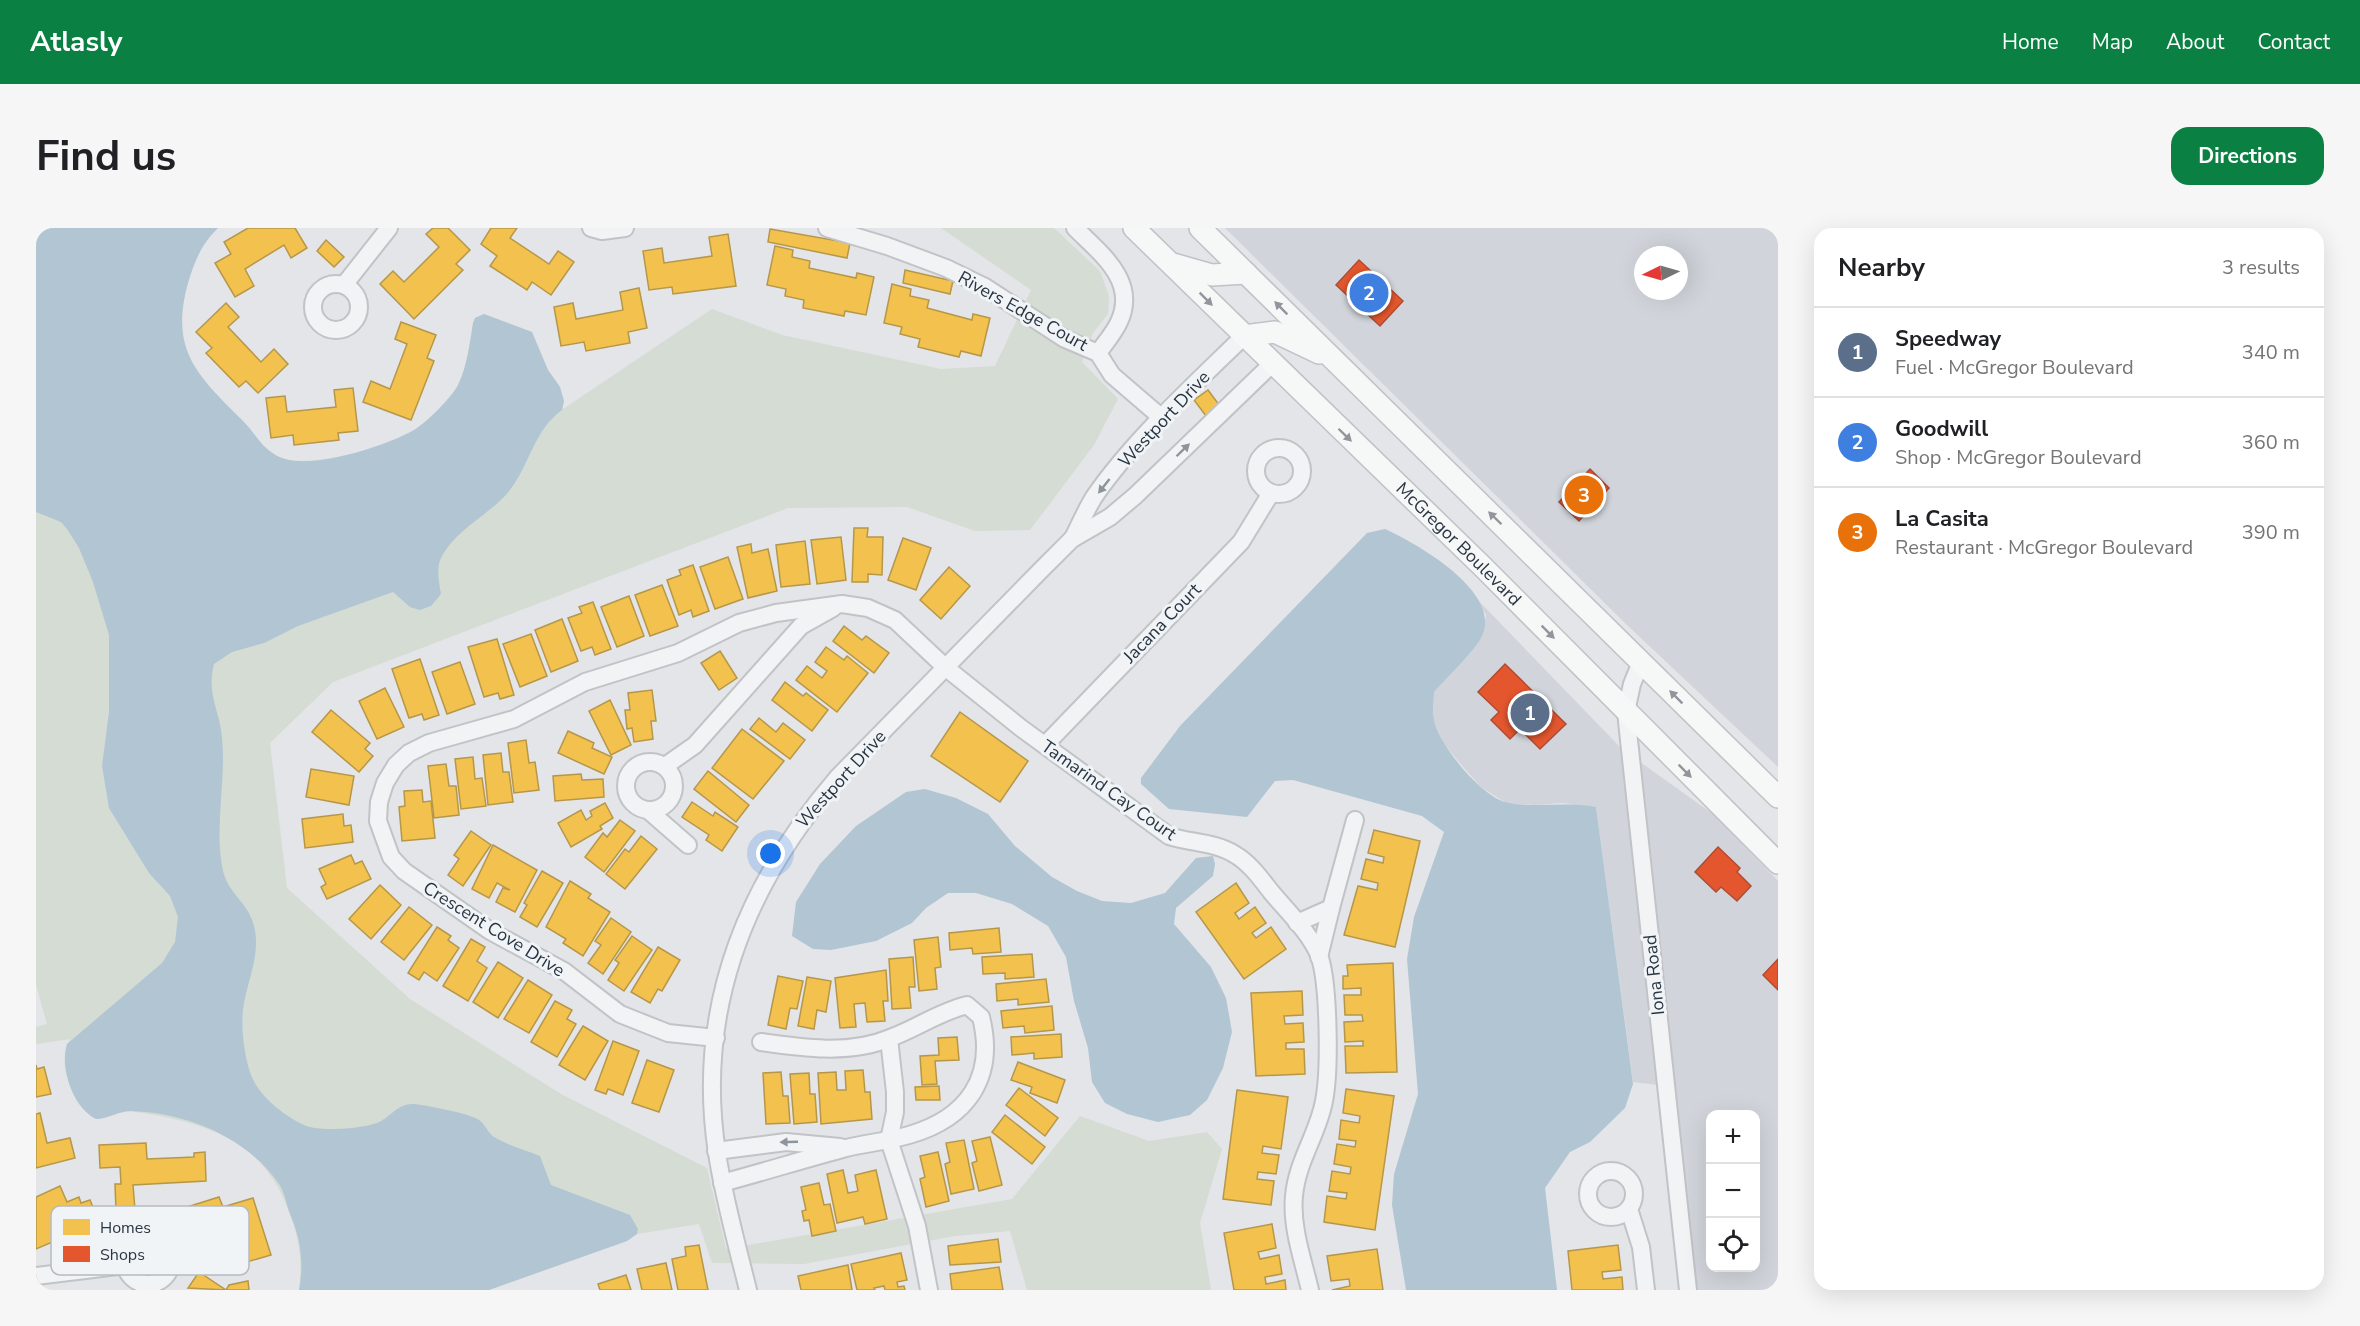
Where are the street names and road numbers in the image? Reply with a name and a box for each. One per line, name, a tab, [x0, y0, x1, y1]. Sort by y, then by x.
street label: Rivers Edge Court	[954, 265, 1093, 357]
street label: Westport Drive	[1113, 365, 1215, 473]
street label: McGregor Boulevard	[1391, 477, 1527, 611]
street label: Jacana Court	[1117, 577, 1207, 669]
street label: Westport Drive	[791, 725, 891, 833]
street label: Tamarind Cay Court	[1037, 734, 1182, 846]
street label: Crescent Cove Drive	[419, 876, 569, 982]
street label: Iona Road	[1638, 934, 1670, 1016]

